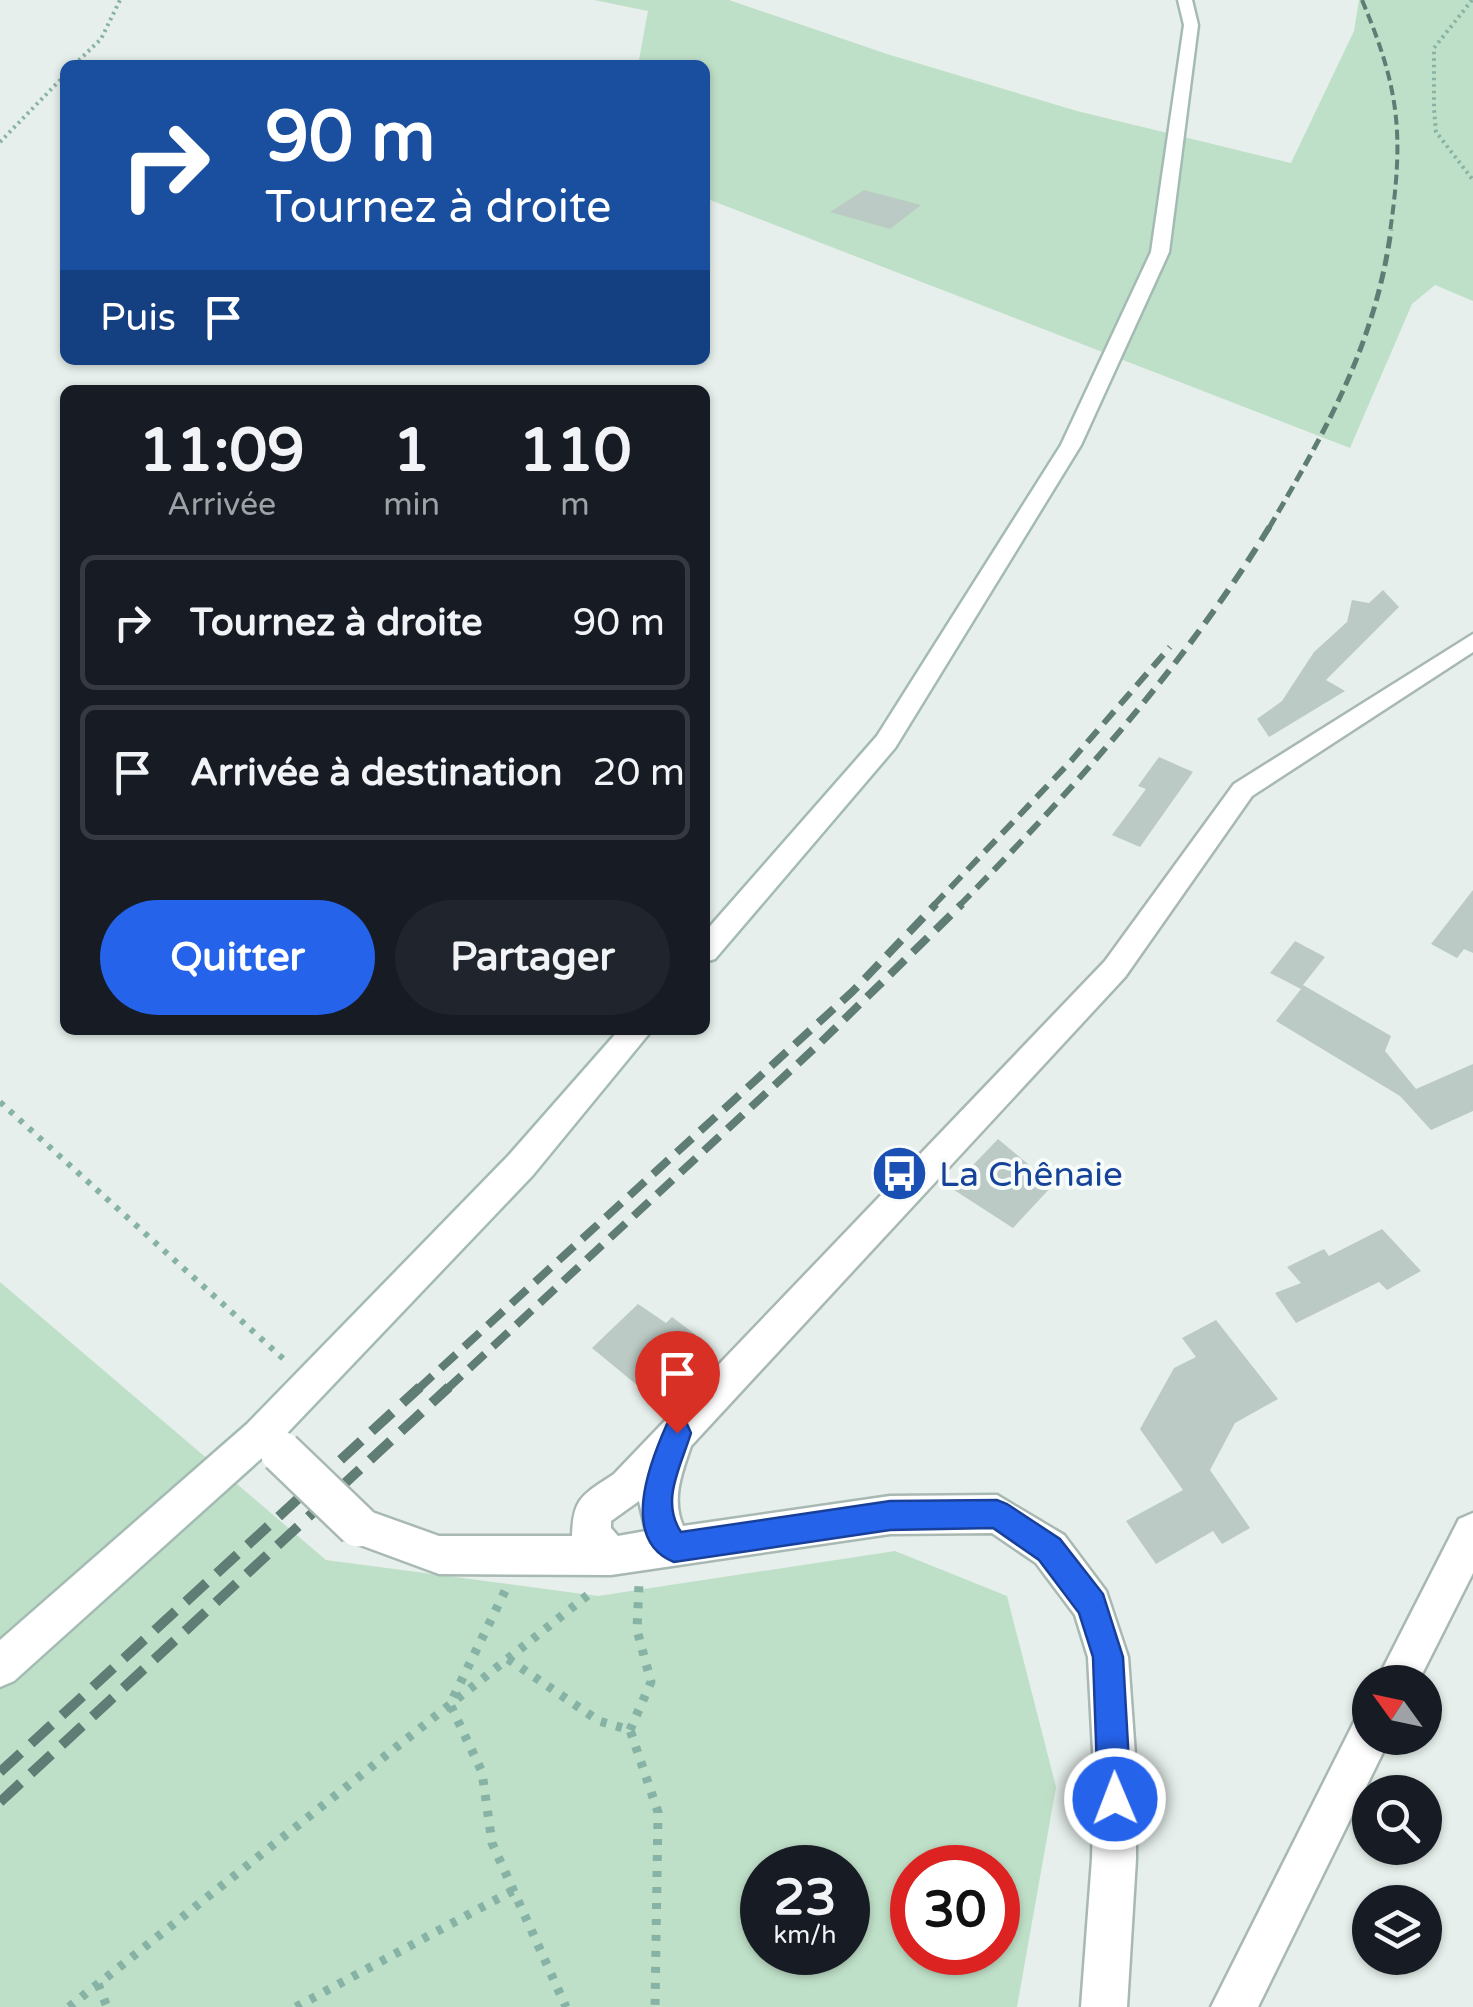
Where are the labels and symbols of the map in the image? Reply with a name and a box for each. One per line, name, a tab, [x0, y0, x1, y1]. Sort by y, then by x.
bus stop icon: La Chênaie	[870, 1144, 930, 1204]
place label: La Chênaie	[939, 1154, 1123, 1196]
pin	[635, 1331, 720, 1434]
north arrow	[1352, 1665, 1442, 1755]
position arrow	[1063, 1747, 1167, 1851]
speed limit sign: 30	[890, 1845, 1020, 1975]

